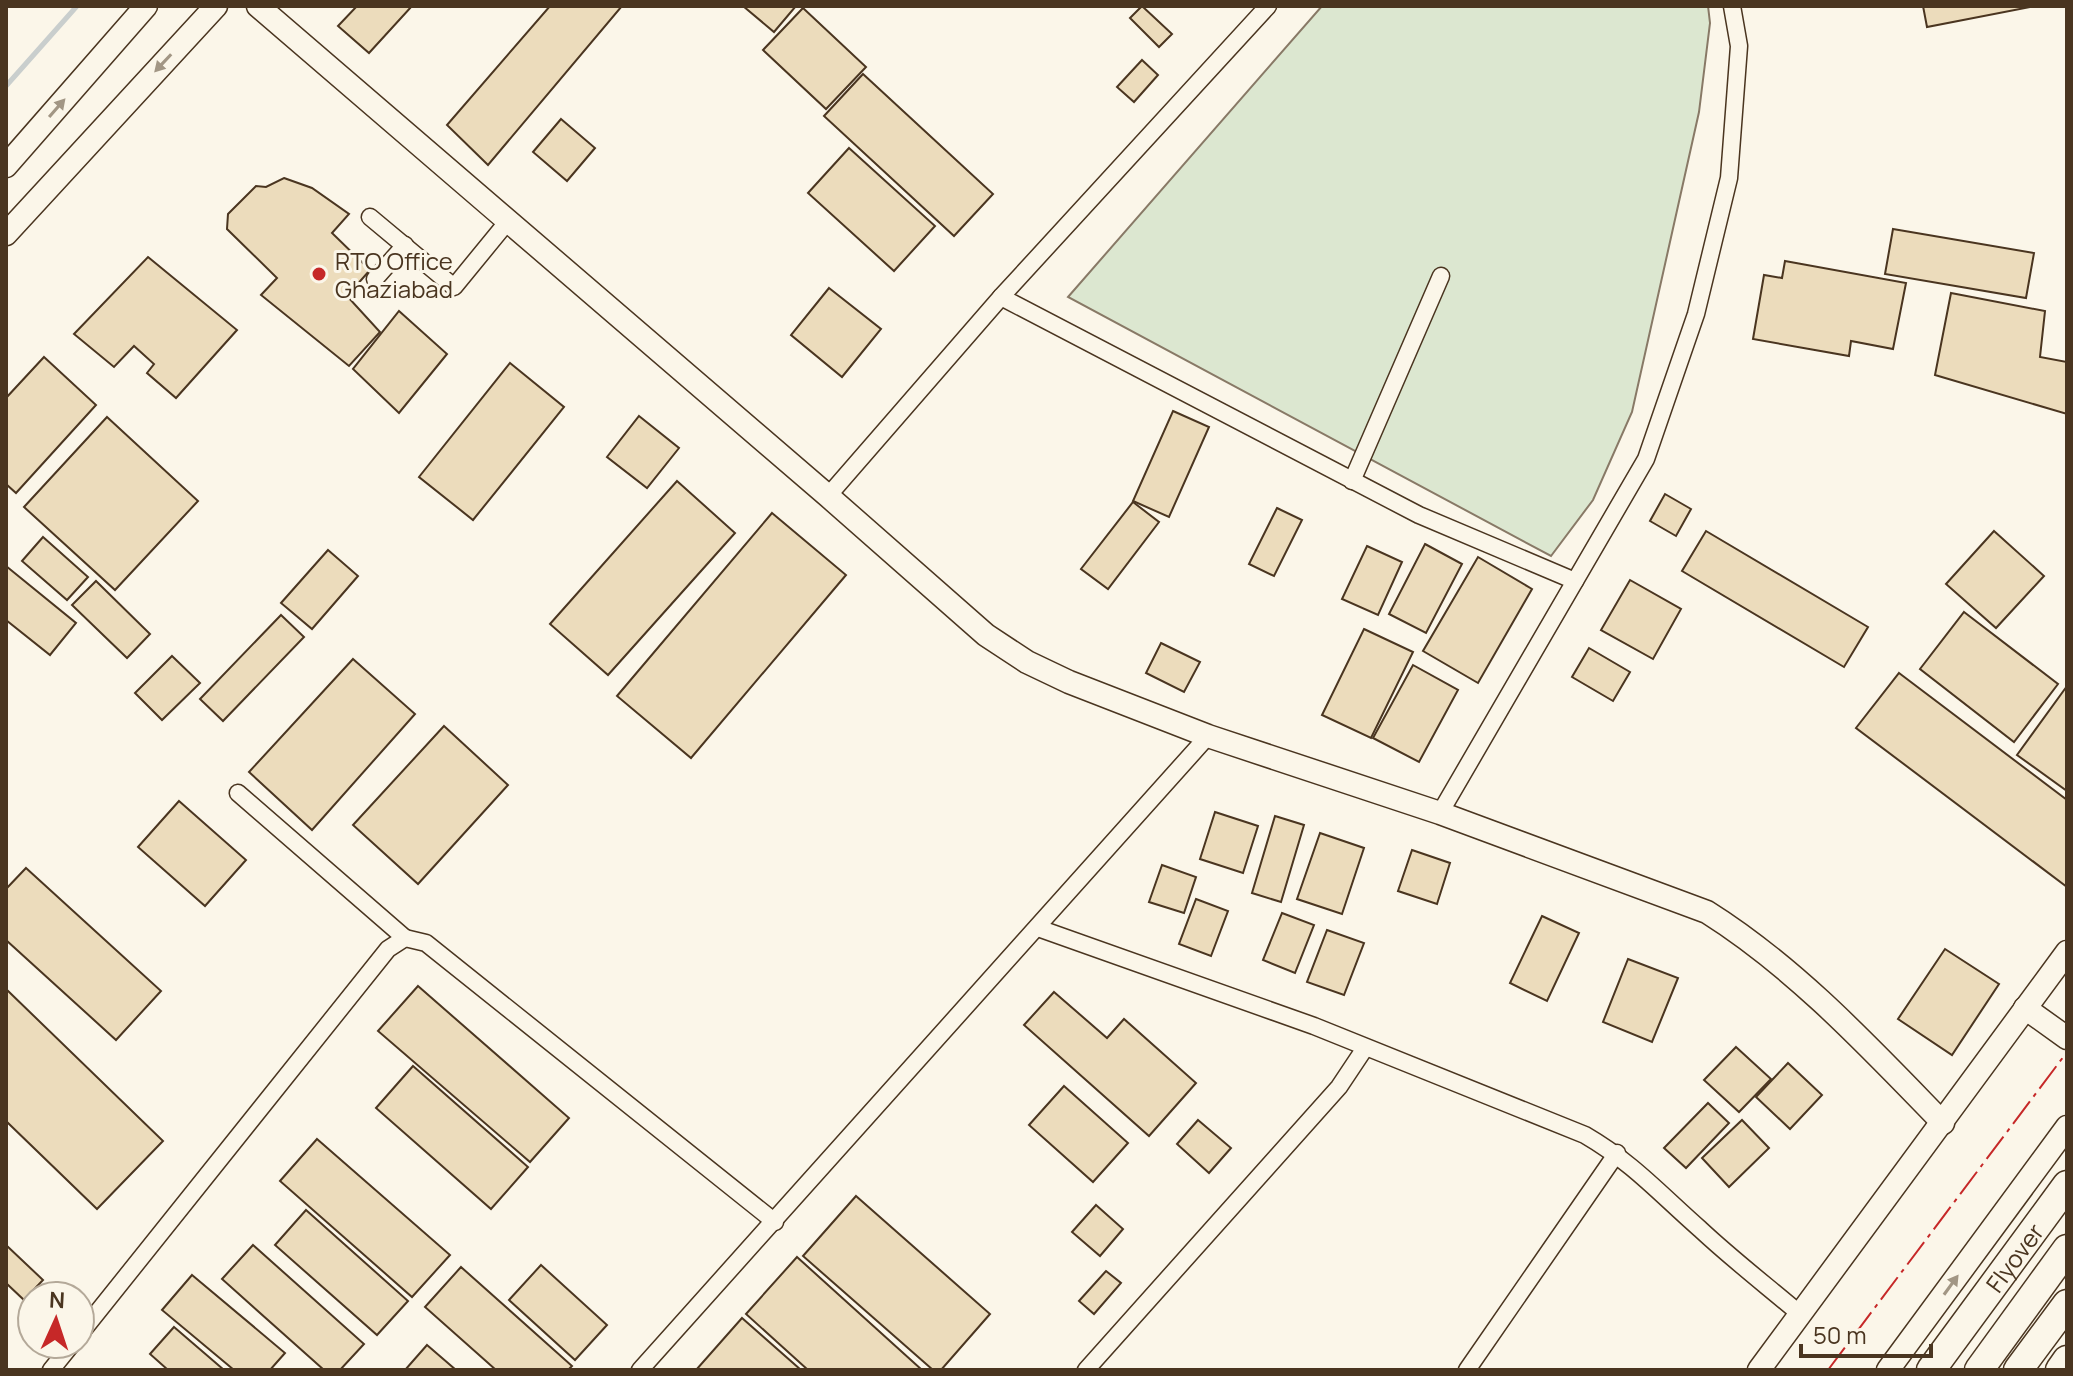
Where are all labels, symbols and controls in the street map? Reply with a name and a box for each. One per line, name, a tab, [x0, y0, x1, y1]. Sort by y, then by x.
one-way arrow	[154, 54, 172, 73]
one-way arrow	[48, 98, 66, 117]
place label: RTO Office Ghaziabad	[335, 244, 453, 305]
marker: RTO Office Ghaziabad	[310, 265, 328, 283]
street label: Flyover	[1978, 1216, 2051, 1298]
one-way arrow	[1943, 1274, 1958, 1295]
north arrow	[16, 1280, 96, 1360]
text: N	[48, 1285, 66, 1315]
scale bar	[1801, 1308, 1931, 1358]
text: 50 m	[1813, 1318, 1867, 1351]

